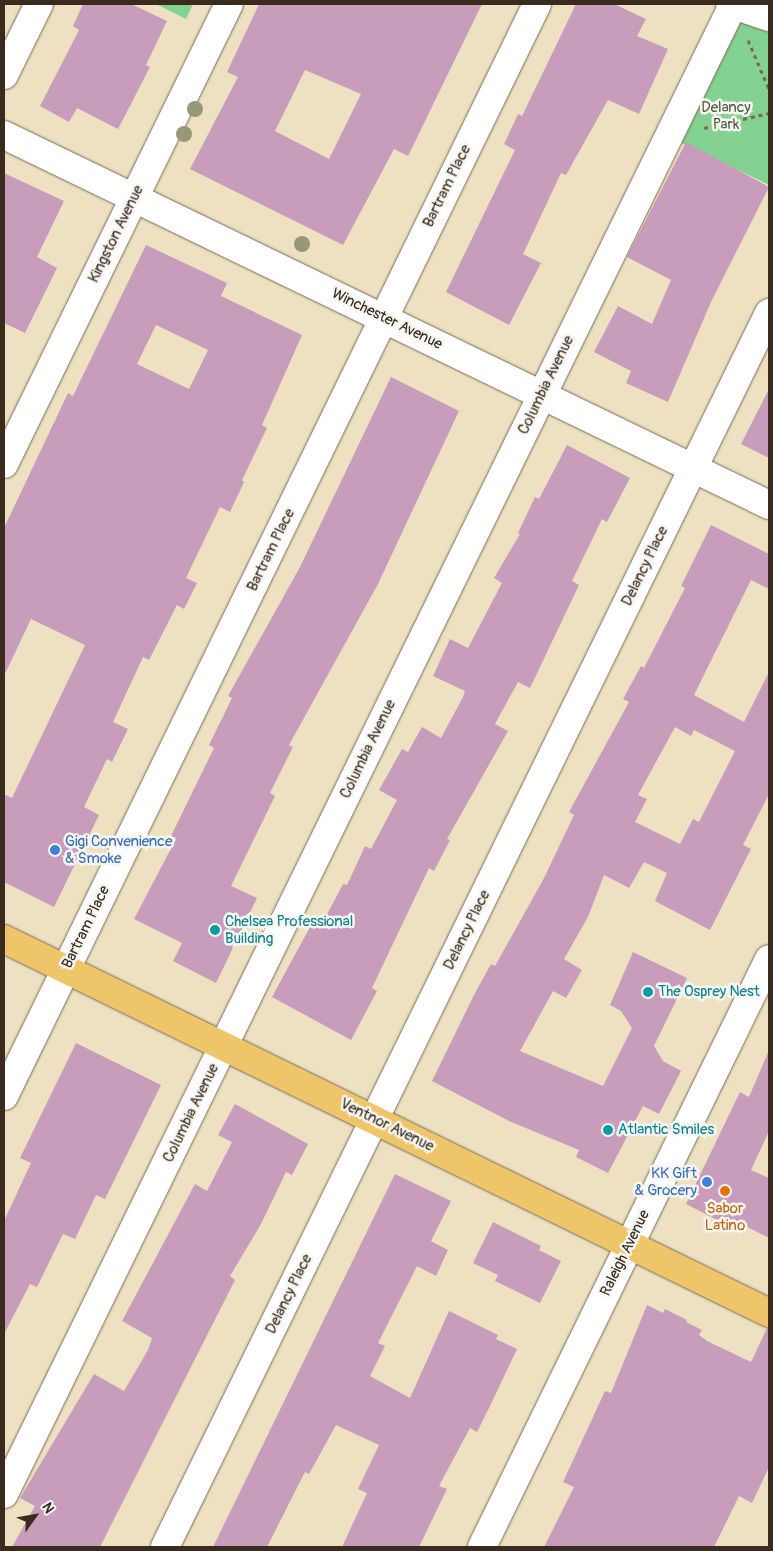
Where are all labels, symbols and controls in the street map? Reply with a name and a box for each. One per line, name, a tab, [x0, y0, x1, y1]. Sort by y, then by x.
park label: Delancy Park	[701, 98, 751, 133]
street label: Bartram Place	[419, 142, 475, 230]
street label: Kingston Avenue	[85, 182, 147, 286]
street label: Winchester Avenue	[329, 284, 445, 354]
street label: Columbia Avenue	[514, 333, 578, 437]
street label: Bartram Place	[243, 506, 299, 594]
street label: Delancy Place	[618, 523, 672, 609]
street label: Columbia Avenue	[336, 697, 400, 801]
place label: Gigi Convenience & Smoke	[65, 832, 172, 867]
marker: Gigi Convenience & Smoke	[49, 844, 61, 856]
street label: Bartram Place	[58, 883, 114, 971]
street label: Delancy Place	[440, 887, 494, 973]
place label: Chelsea Professional Building	[225, 912, 353, 947]
marker: Chelsea Professional Building	[209, 924, 221, 936]
place label: The Osprey Nest	[658, 983, 760, 1001]
marker: The Osprey Nest	[642, 986, 654, 998]
street label: Columbia Avenue	[159, 1061, 223, 1165]
street label: Ventnor Avenue	[337, 1095, 437, 1155]
place label: Atlantic Smiles	[618, 1121, 714, 1139]
marker: Atlantic Smiles	[602, 1124, 614, 1136]
place label: KK Gift & Grocery	[635, 1164, 697, 1199]
marker: KK Gift & Grocery	[701, 1176, 713, 1188]
marker: Sabor Latino	[719, 1185, 731, 1197]
place label: Sabor Latino	[705, 1199, 745, 1234]
street label: Raleigh Avenue	[596, 1207, 654, 1299]
street label: Delancy Place	[262, 1251, 316, 1337]
north arrow	[10, 1491, 60, 1541]
text: N	[38, 1499, 58, 1516]

